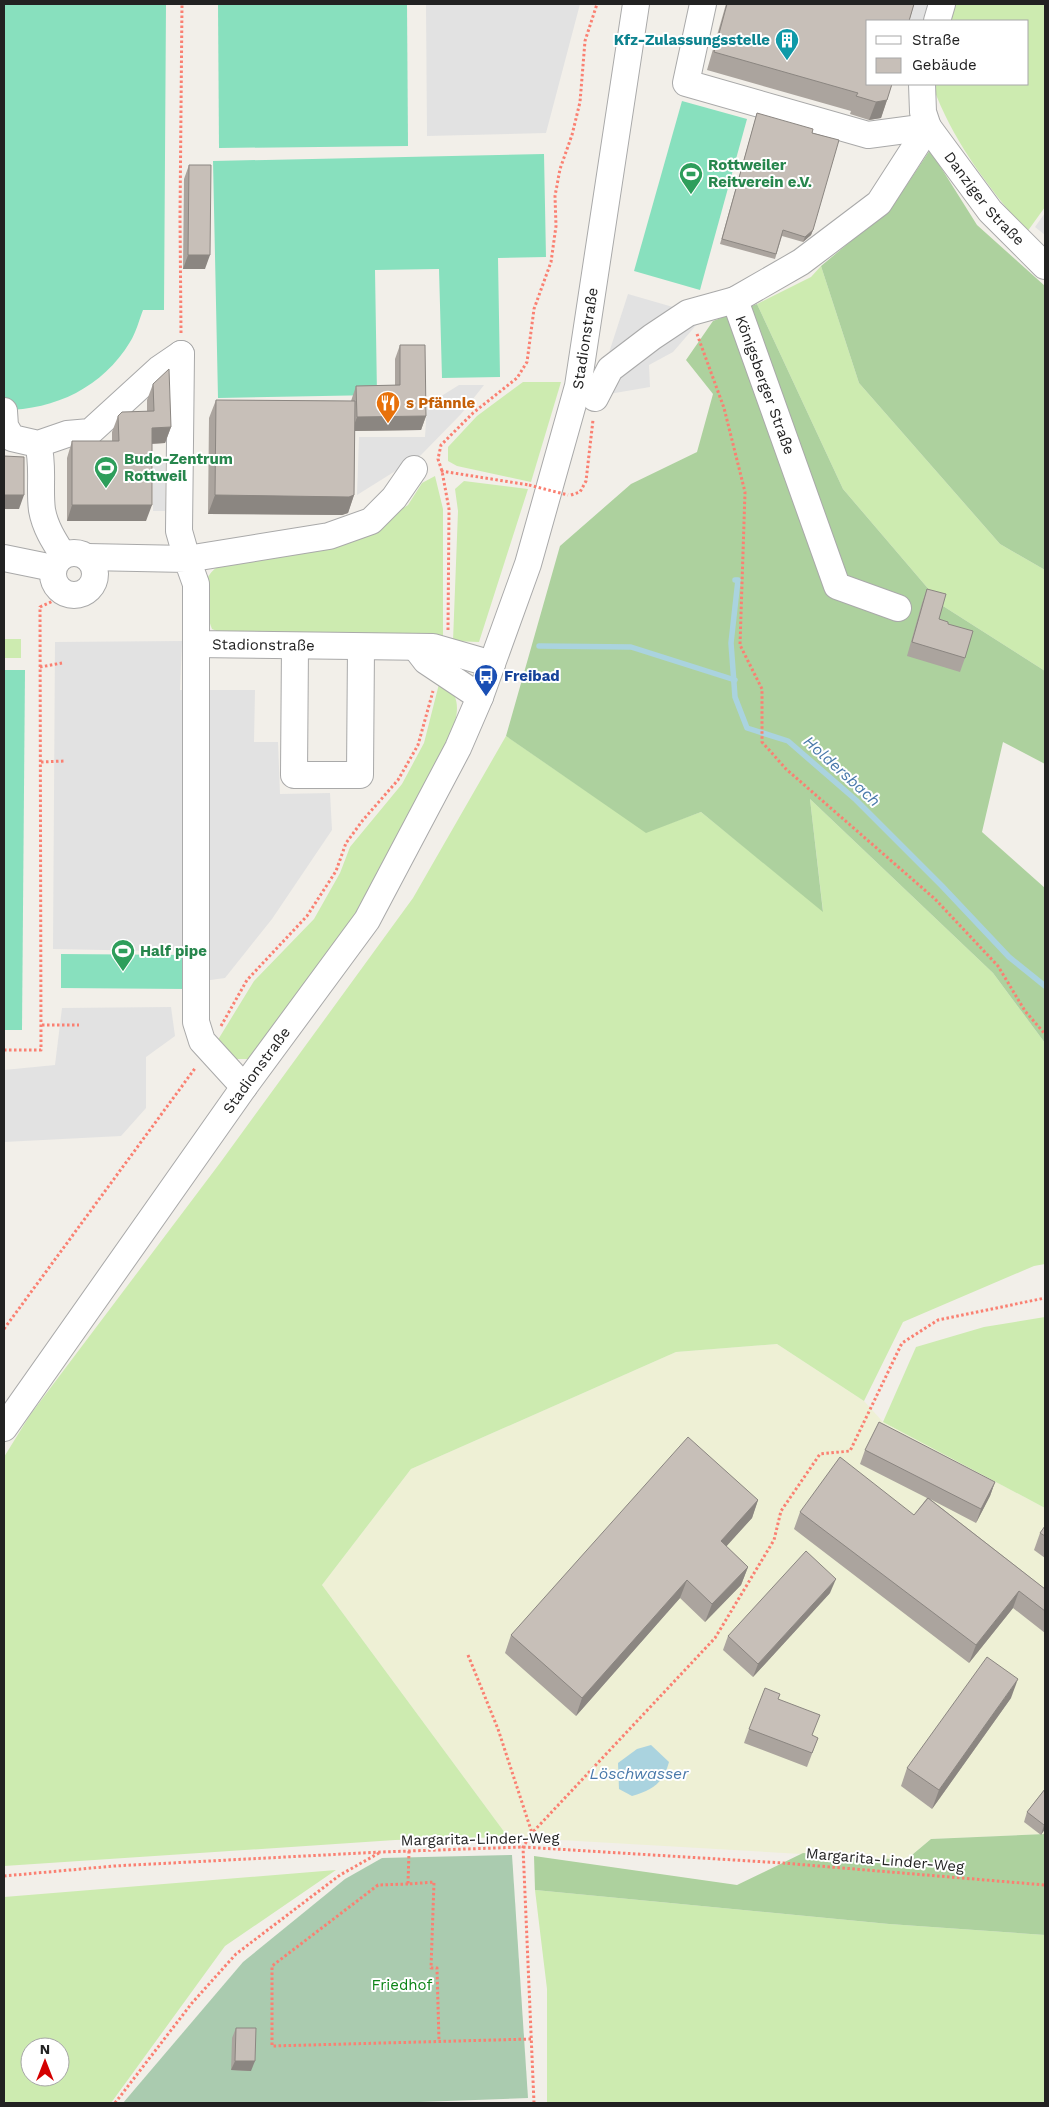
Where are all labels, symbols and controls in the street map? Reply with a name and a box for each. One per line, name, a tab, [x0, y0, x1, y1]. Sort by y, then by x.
legend	[866, 20, 1029, 85]
building icon: Kfz-Zulassungsstelle	[774, 27, 800, 61]
place label: Kfz-Zulassungsstelle	[614, 31, 770, 49]
text: Straße	[912, 31, 960, 49]
text: Gebäude	[912, 56, 977, 74]
street label: Danziger Straße	[940, 148, 1028, 249]
place label: Rottweiler Reitverein e.V.	[708, 156, 812, 191]
sports icon: Rottweiler Reitverein e.V.	[678, 161, 704, 195]
street label: Stadionstraße	[569, 286, 602, 390]
street label: Königsberger Straße	[731, 313, 799, 457]
restaurant icon: s Pfännle	[375, 390, 401, 424]
place label: s Pfännle	[406, 394, 476, 412]
place label: Budo-Zentrum Rottweil	[124, 450, 233, 485]
sports icon: Budo-Zentrum Rottweil	[93, 455, 119, 489]
street label: Stadionstraße	[212, 635, 315, 655]
bus stop icon: Freibad	[473, 663, 499, 697]
place label: Freibad	[504, 667, 560, 685]
water label: Holdersbach	[800, 732, 884, 810]
sports icon: Half pipe	[110, 938, 136, 972]
place label: Half pipe	[140, 942, 207, 960]
street label: Stadionstraße	[219, 1023, 294, 1117]
water label: Löschwasser	[590, 1764, 689, 1783]
street label: Margarita-Linder-Weg	[400, 1829, 560, 1849]
street label: Margarita-Linder-Weg	[805, 1844, 965, 1876]
park label: Friedhof	[372, 1976, 432, 1994]
north arrow	[20, 2037, 70, 2087]
text: N	[40, 2041, 50, 2057]

